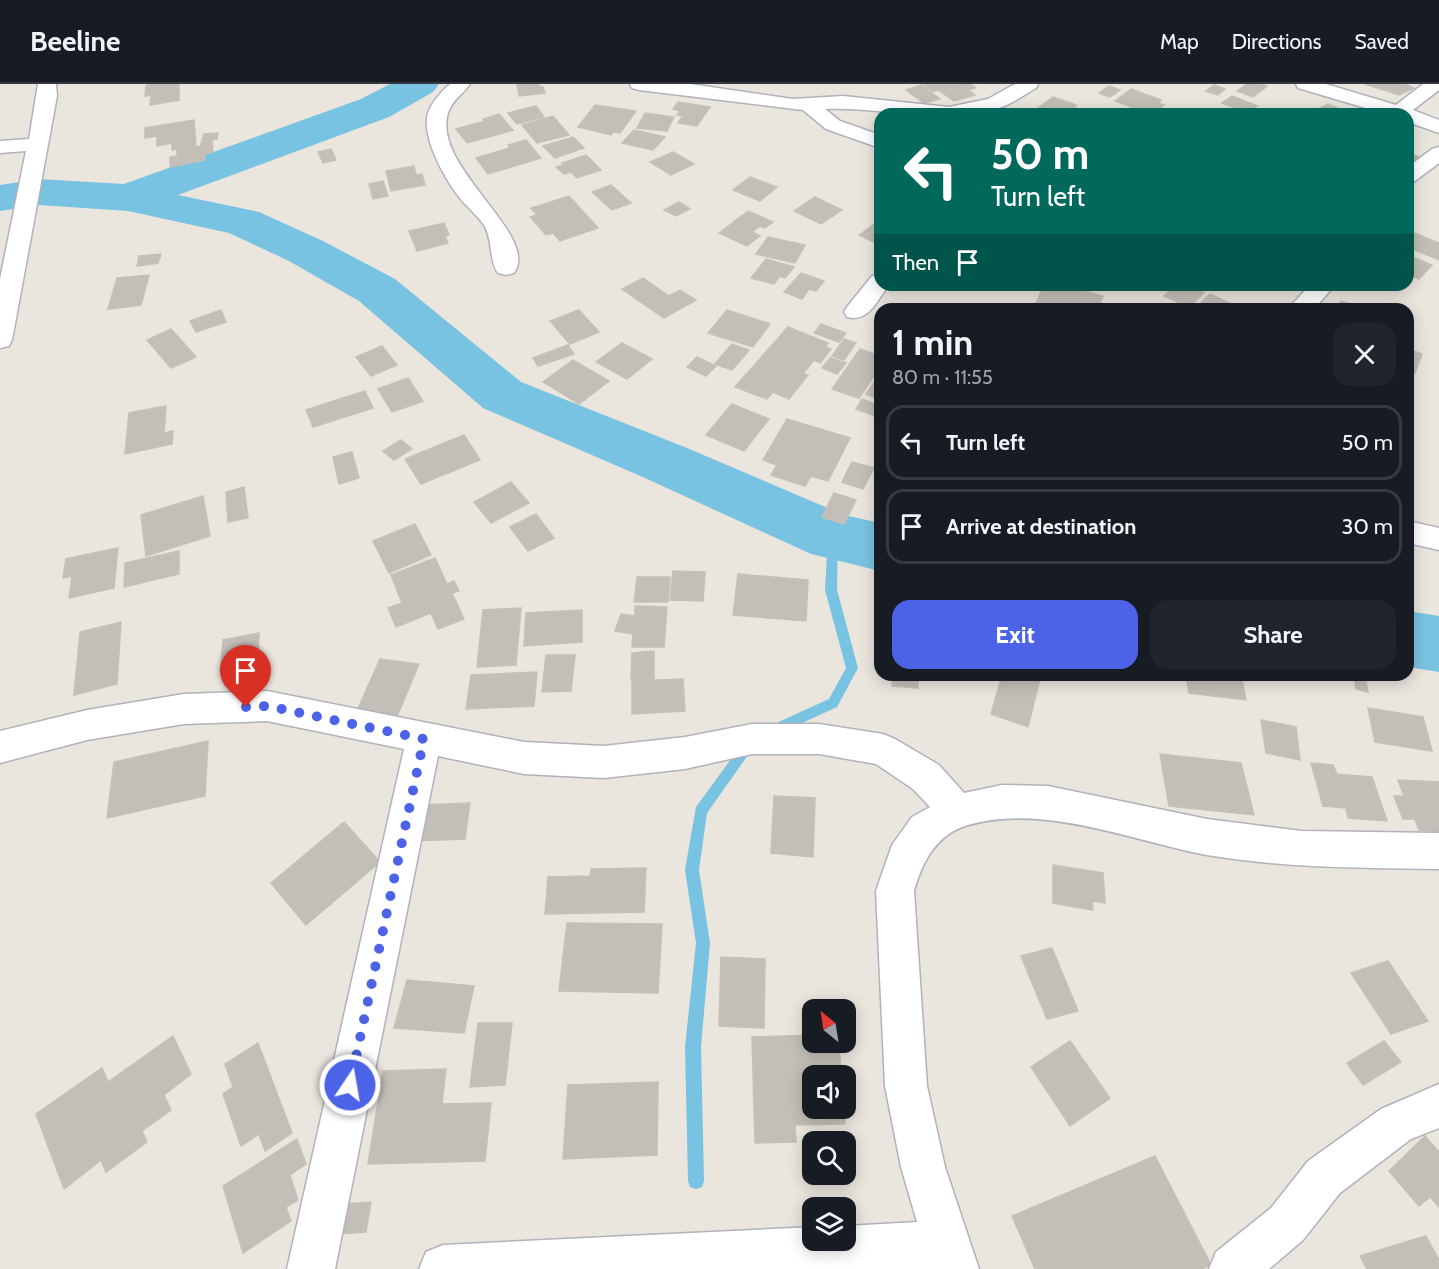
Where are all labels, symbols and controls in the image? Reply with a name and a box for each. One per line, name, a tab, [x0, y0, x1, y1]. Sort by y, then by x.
text: Beeline	[30, 24, 120, 58]
text: Map	[1160, 29, 1199, 54]
text: Directions	[1232, 29, 1321, 54]
text: Saved	[1354, 29, 1409, 54]
text: 50 m	[991, 128, 1089, 180]
icon: left	[892, 132, 970, 210]
text: Turn left	[991, 180, 1085, 213]
icon: arrive	[951, 246, 984, 279]
text: Then	[892, 249, 939, 276]
text: 1 min	[892, 320, 973, 364]
button: close	[1333, 323, 1396, 386]
text: 80 m · 11:55	[892, 365, 993, 389]
icon: left	[895, 426, 928, 459]
text: Turn left	[946, 429, 1025, 456]
text: 50 m	[1341, 429, 1393, 456]
icon: arrive	[895, 510, 928, 543]
text: Arrive at destination	[946, 513, 1136, 540]
text: 30 m	[1341, 513, 1393, 540]
button: Exit	[892, 600, 1138, 669]
button: Share	[1150, 600, 1396, 669]
pin	[220, 645, 271, 707]
icon: arrive	[229, 654, 262, 687]
north arrow	[802, 999, 856, 1053]
map controls	[802, 999, 856, 1251]
position arrow	[318, 1053, 382, 1117]
button: sound	[802, 1065, 856, 1119]
button: search	[802, 1131, 856, 1185]
button: layers	[802, 1197, 856, 1251]

